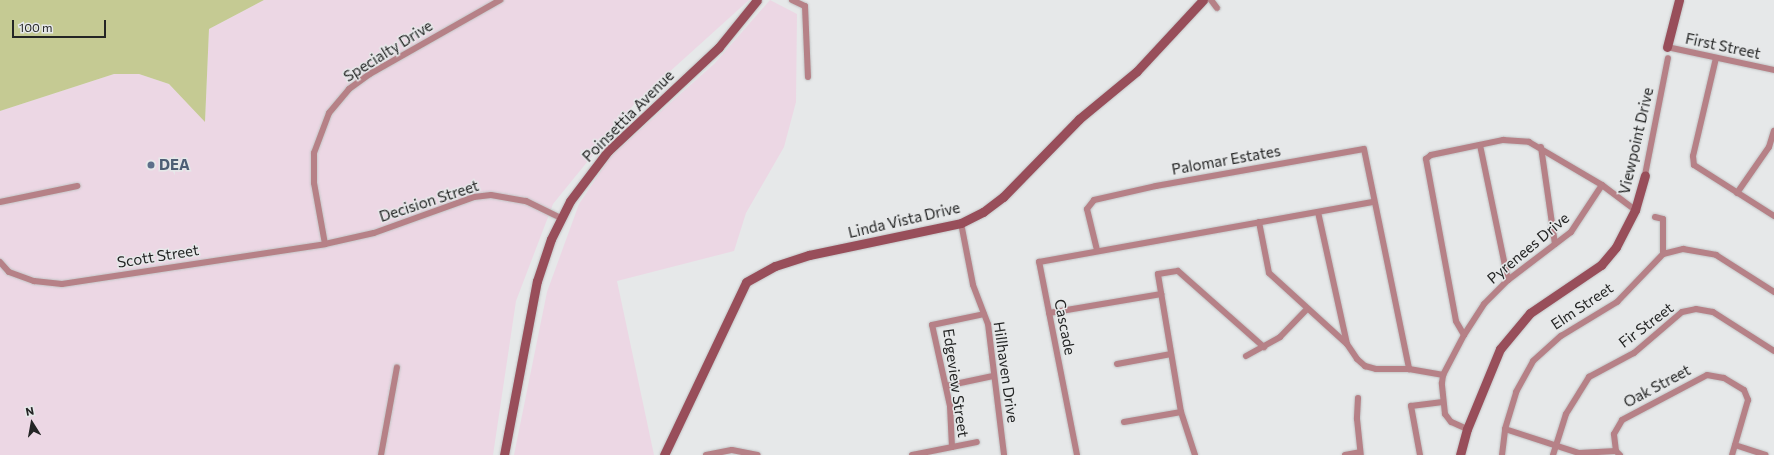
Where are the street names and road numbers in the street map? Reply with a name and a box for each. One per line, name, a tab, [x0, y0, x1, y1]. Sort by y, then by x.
street label: Specialty Drive	[340, 16, 436, 86]
street label: First Street	[1684, 29, 1762, 63]
street label: Poinsettia Avenue	[578, 66, 678, 166]
street label: Viewpoint Drive	[1615, 86, 1657, 196]
street label: Palomar Estates	[1170, 142, 1282, 178]
street label: Decision Street	[377, 176, 481, 226]
street label: Linda Vista Drive	[846, 198, 962, 242]
street label: Pyrenees Drive	[1483, 209, 1573, 287]
street label: Scott Street	[116, 241, 200, 271]
street label: Elm Street	[1548, 279, 1616, 333]
street label: Cascade	[1051, 297, 1079, 357]
street label: Fir Street	[1615, 299, 1677, 351]
street label: Hillhaven Drive	[990, 320, 1022, 424]
street label: Edgeview Street	[939, 327, 973, 439]
street label: Oak Street	[1620, 361, 1694, 411]

